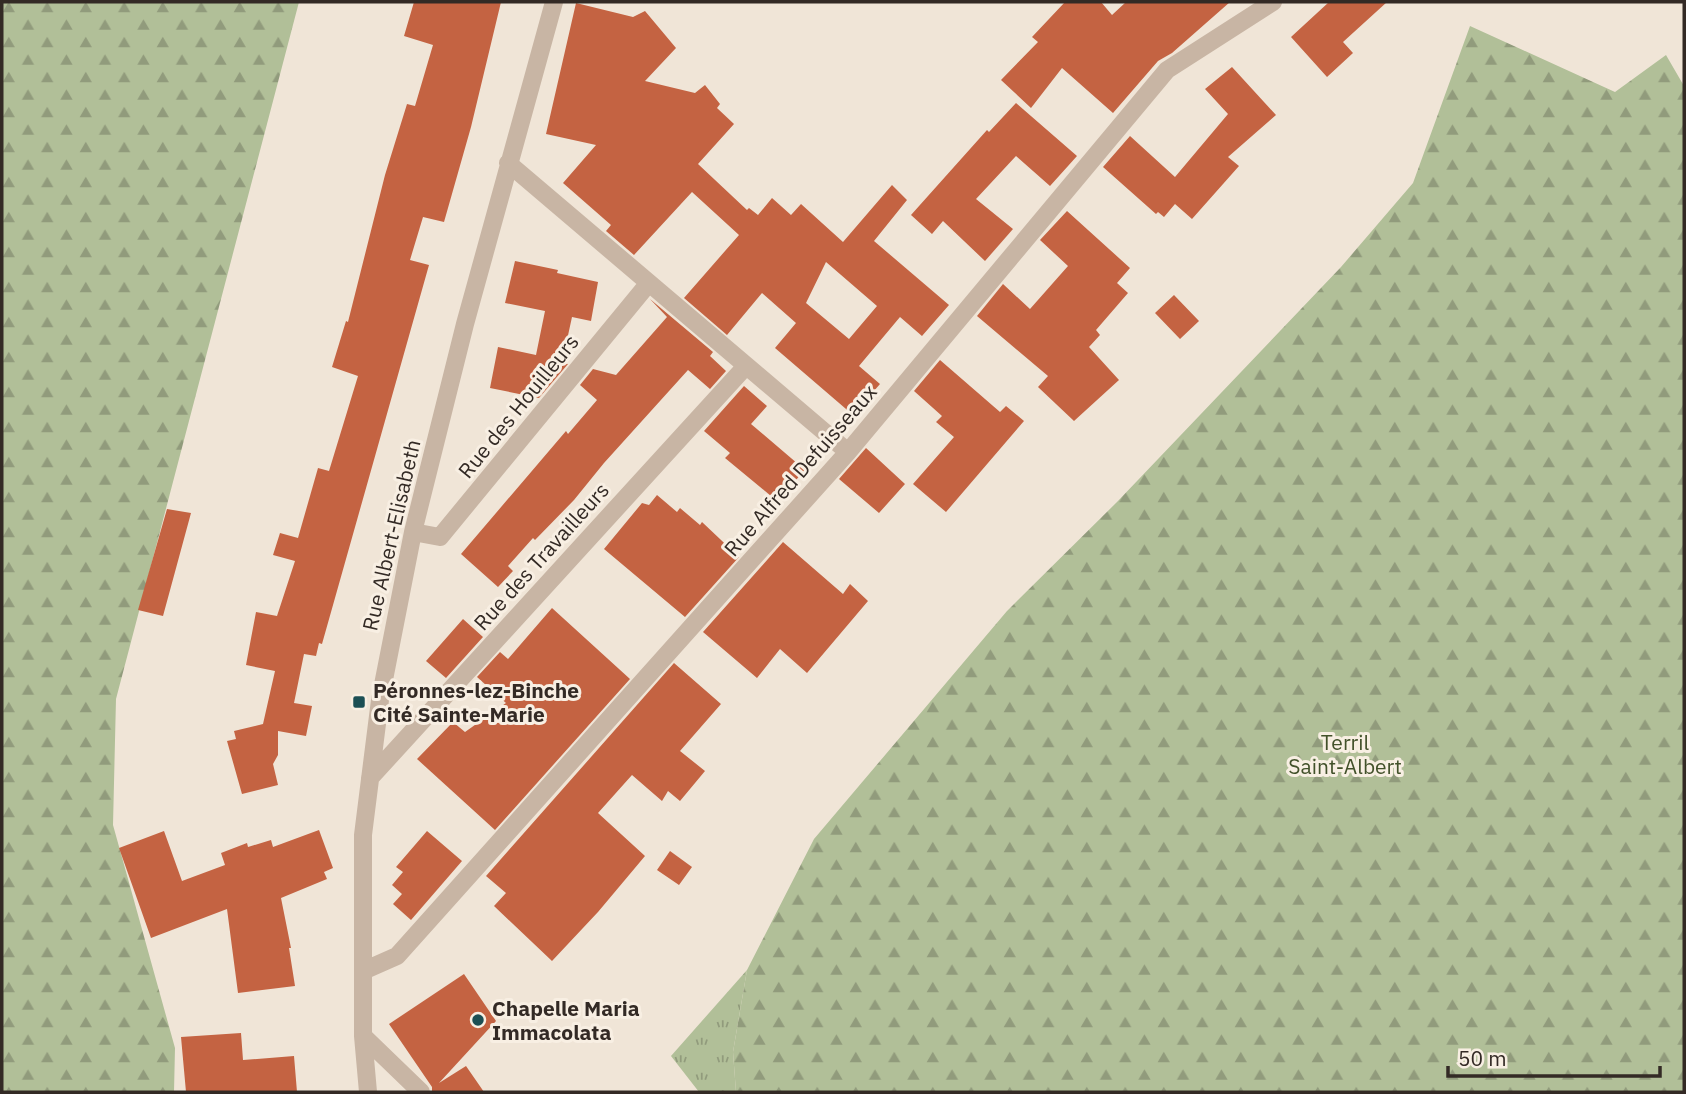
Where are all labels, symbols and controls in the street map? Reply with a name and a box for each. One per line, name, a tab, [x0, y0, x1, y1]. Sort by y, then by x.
street label: Rue des Houilleurs	[451, 328, 585, 484]
street label: Rue Alfred Defuisseaux	[717, 378, 883, 562]
street label: Rue Albert-Elisabeth	[355, 437, 427, 633]
street label: Rue des Travailleurs	[467, 476, 615, 636]
place label: Péronnes-lez-Binche Cité Sainte-Marie	[373, 676, 579, 728]
marker: Péronnes-lez-Binche Cité Sainte-Marie	[351, 694, 367, 710]
park label: Terril Saint-Albert	[1288, 728, 1402, 780]
place label: Chapelle Maria Immacolata	[492, 994, 640, 1046]
marker: Chapelle Maria Immacolata	[470, 1012, 486, 1028]
scale bar	[1448, 1034, 1660, 1078]
text: 50 m	[1458, 1044, 1507, 1072]

